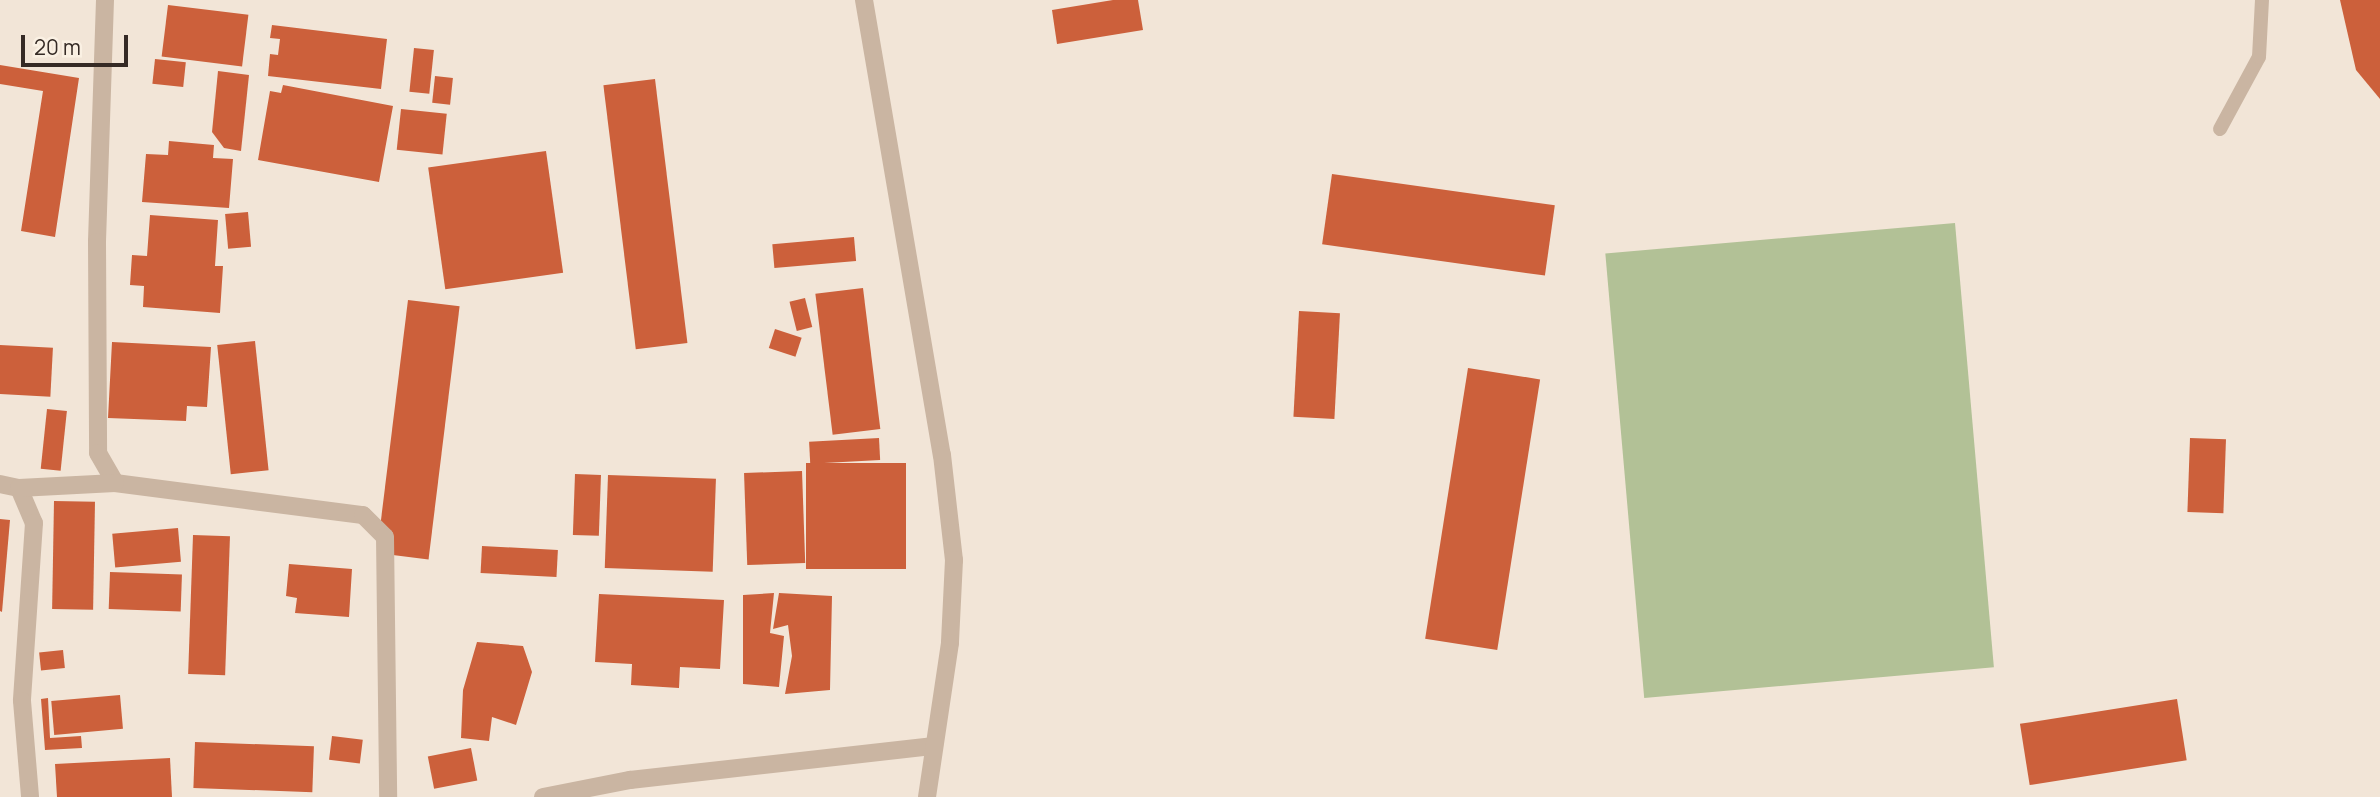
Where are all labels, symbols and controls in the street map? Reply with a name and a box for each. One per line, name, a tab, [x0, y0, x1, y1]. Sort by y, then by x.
scale bar	[24, 21, 131, 65]
text: 20 m	[34, 33, 81, 61]

